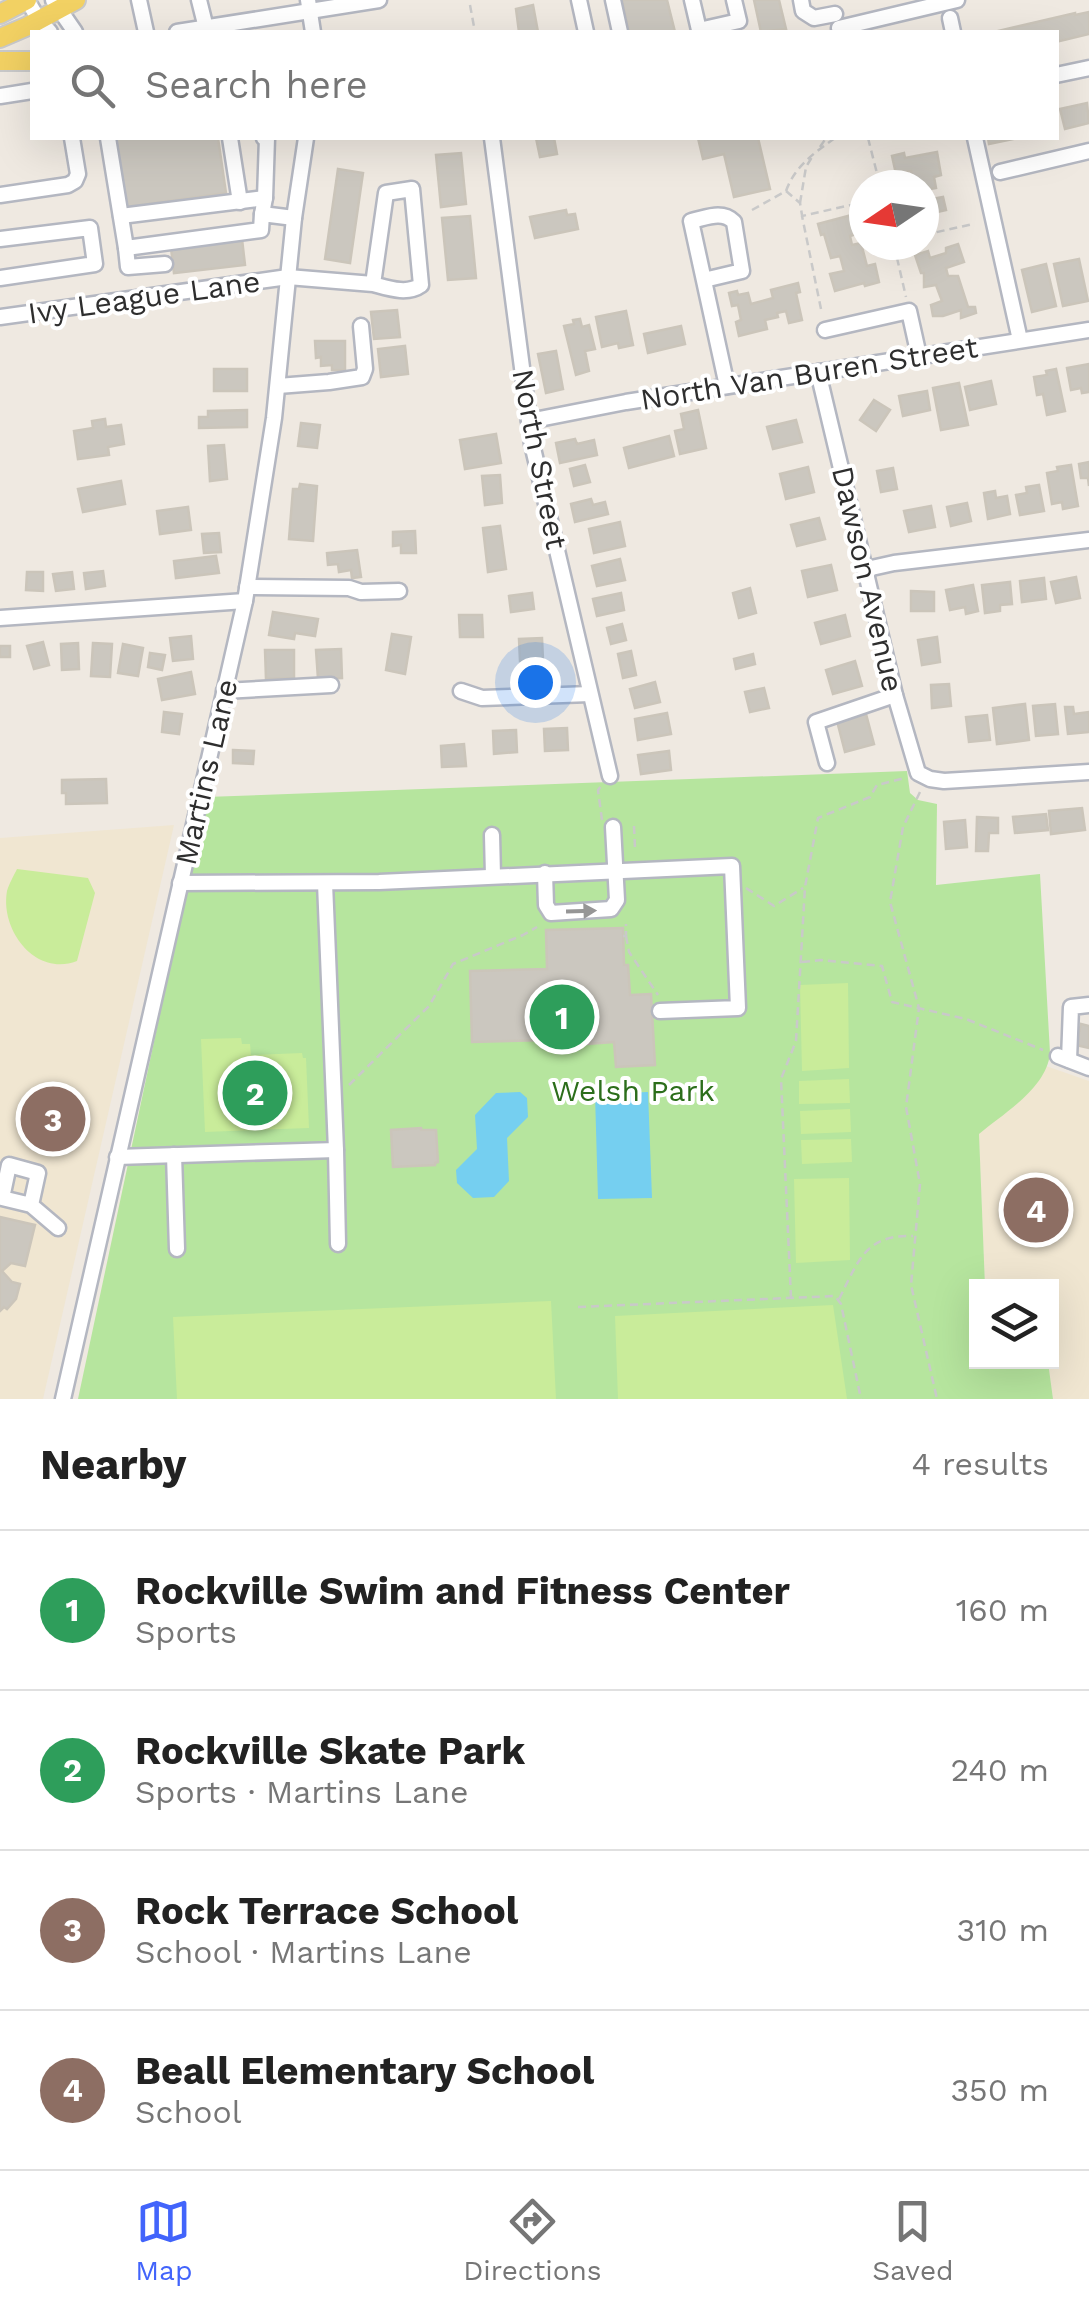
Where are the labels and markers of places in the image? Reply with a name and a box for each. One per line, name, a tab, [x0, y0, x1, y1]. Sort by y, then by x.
pin: 1	[530, 980, 594, 1054]
pin: 2	[222, 1056, 288, 1130]
pin: 3	[20, 1082, 86, 1156]
pin: 4	[1004, 1172, 1068, 1248]

